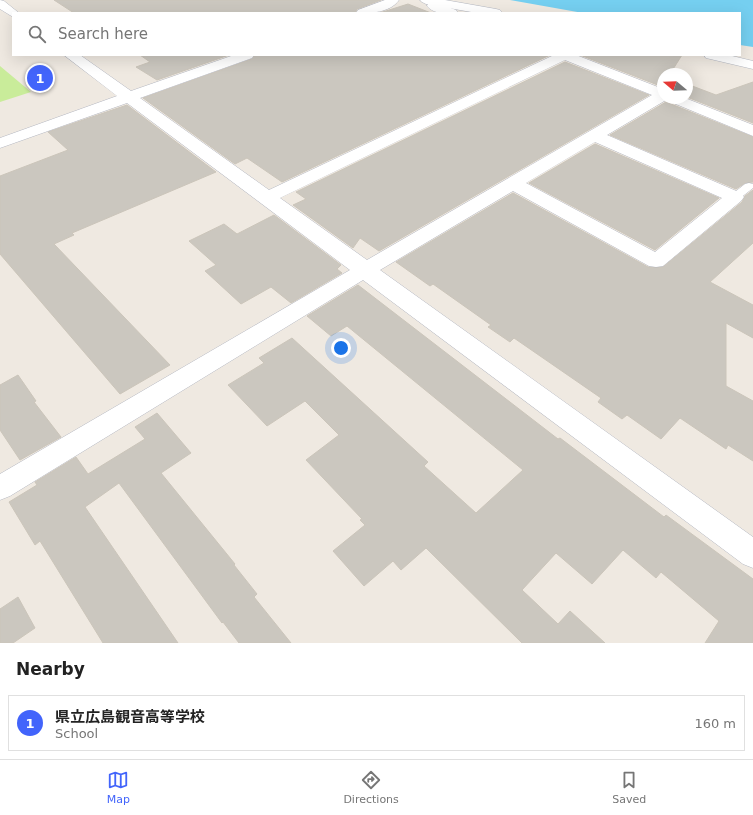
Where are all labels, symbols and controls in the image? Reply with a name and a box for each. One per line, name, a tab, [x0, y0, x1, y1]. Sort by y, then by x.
search box	[12, 12, 741, 56]
icon: search	[26, 23, 48, 45]
text: Search here	[58, 25, 148, 43]
pin: 1	[27, 63, 53, 93]
north arrow	[657, 68, 693, 104]
your location	[331, 338, 351, 358]
text: Nearby	[16, 659, 85, 679]
text: 県立広島観音高等学校	[55, 708, 205, 726]
text: 1	[25, 716, 35, 731]
text: 160 m	[694, 716, 736, 731]
text: School	[55, 726, 98, 741]
tab: Map	[107, 769, 130, 806]
tab: Directions	[343, 769, 399, 806]
tab: Saved	[612, 769, 646, 806]

